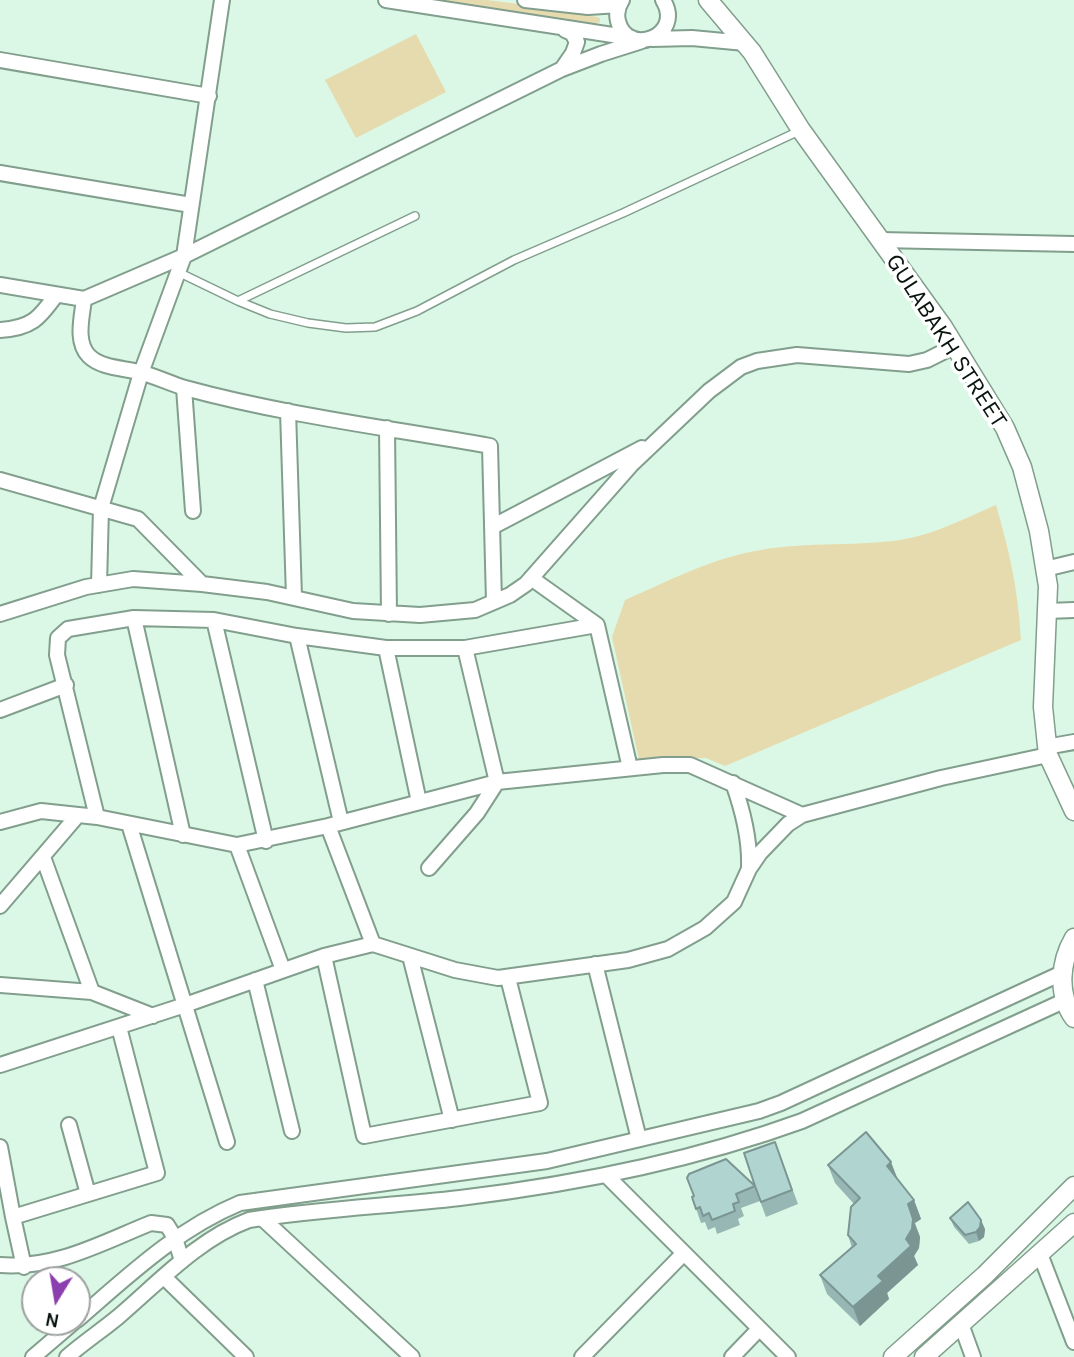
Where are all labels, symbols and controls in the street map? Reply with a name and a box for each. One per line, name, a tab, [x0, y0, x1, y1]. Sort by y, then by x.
street label: GULABAKH STREET	[879, 249, 1013, 433]
north arrow	[21, 1266, 91, 1336]
text: N	[44, 1308, 61, 1332]

